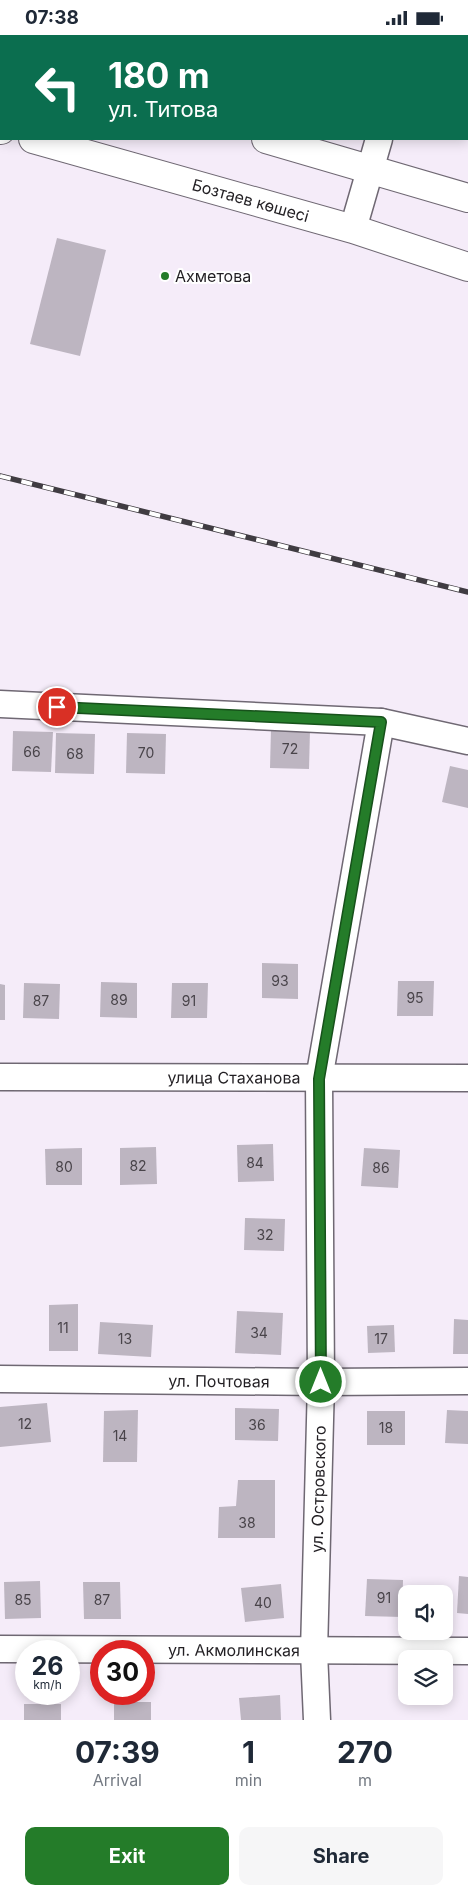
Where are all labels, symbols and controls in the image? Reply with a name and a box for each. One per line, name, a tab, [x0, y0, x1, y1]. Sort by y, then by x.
text: 07:38	[25, 6, 79, 29]
text: 180 m	[108, 54, 210, 96]
icon: left	[25, 55, 90, 120]
text: ул. Титова	[108, 96, 218, 122]
street label: Бозтаев көшесі	[190, 174, 311, 226]
place label: Ахметова	[175, 266, 251, 286]
marker: Ахметова	[159, 270, 171, 282]
pin	[36, 686, 78, 728]
icon: arrive	[43, 693, 71, 721]
house number: 72	[282, 740, 298, 757]
house number: 66	[23, 743, 41, 760]
house number: 70	[138, 744, 154, 761]
house number: 68	[66, 745, 84, 762]
house number: 93	[271, 972, 289, 989]
house number: 95	[406, 989, 424, 1006]
house number: 89	[110, 991, 128, 1008]
house number: 87	[33, 992, 49, 1009]
house number: 91	[182, 992, 196, 1009]
street label: улица Стаханова	[168, 1067, 300, 1088]
house number: 84	[246, 1154, 264, 1171]
house number: 82	[129, 1157, 147, 1174]
house number: 80	[55, 1158, 73, 1175]
house number: 86	[372, 1159, 390, 1176]
house number: 32	[256, 1226, 274, 1243]
house number: 11	[57, 1319, 69, 1336]
house number: 34	[250, 1324, 268, 1341]
house number: 13	[118, 1330, 132, 1347]
house number: 17	[374, 1330, 388, 1347]
position arrow	[294, 1355, 346, 1407]
street label: ул. Почтовая	[168, 1371, 270, 1392]
house number: 12	[18, 1415, 32, 1432]
house number: 36	[248, 1416, 266, 1433]
house number: 18	[379, 1419, 393, 1436]
street label: ул. Островского	[307, 1425, 330, 1553]
house number: 14	[113, 1427, 127, 1444]
house number: 38	[238, 1514, 256, 1531]
map controls	[398, 1585, 453, 1705]
button: sound	[398, 1585, 453, 1640]
house number: 91	[377, 1589, 391, 1606]
house number: 85	[14, 1591, 32, 1608]
house number: 87	[94, 1591, 110, 1608]
house number: 40	[254, 1594, 272, 1611]
speed limit sign: 30	[90, 1640, 155, 1705]
street label: ул. Акмолинская	[168, 1640, 300, 1660]
button: layers	[398, 1650, 453, 1705]
text: 26	[32, 1651, 63, 1681]
text: km/h	[33, 1677, 62, 1692]
text: 07:39	[75, 1734, 160, 1770]
text: 1	[242, 1734, 255, 1770]
text: 270	[337, 1734, 393, 1770]
text: Arrival	[93, 1770, 142, 1790]
text: min	[235, 1770, 262, 1790]
text: m	[358, 1770, 372, 1790]
button: Exit	[25, 1827, 229, 1885]
button: Share	[239, 1827, 443, 1885]

